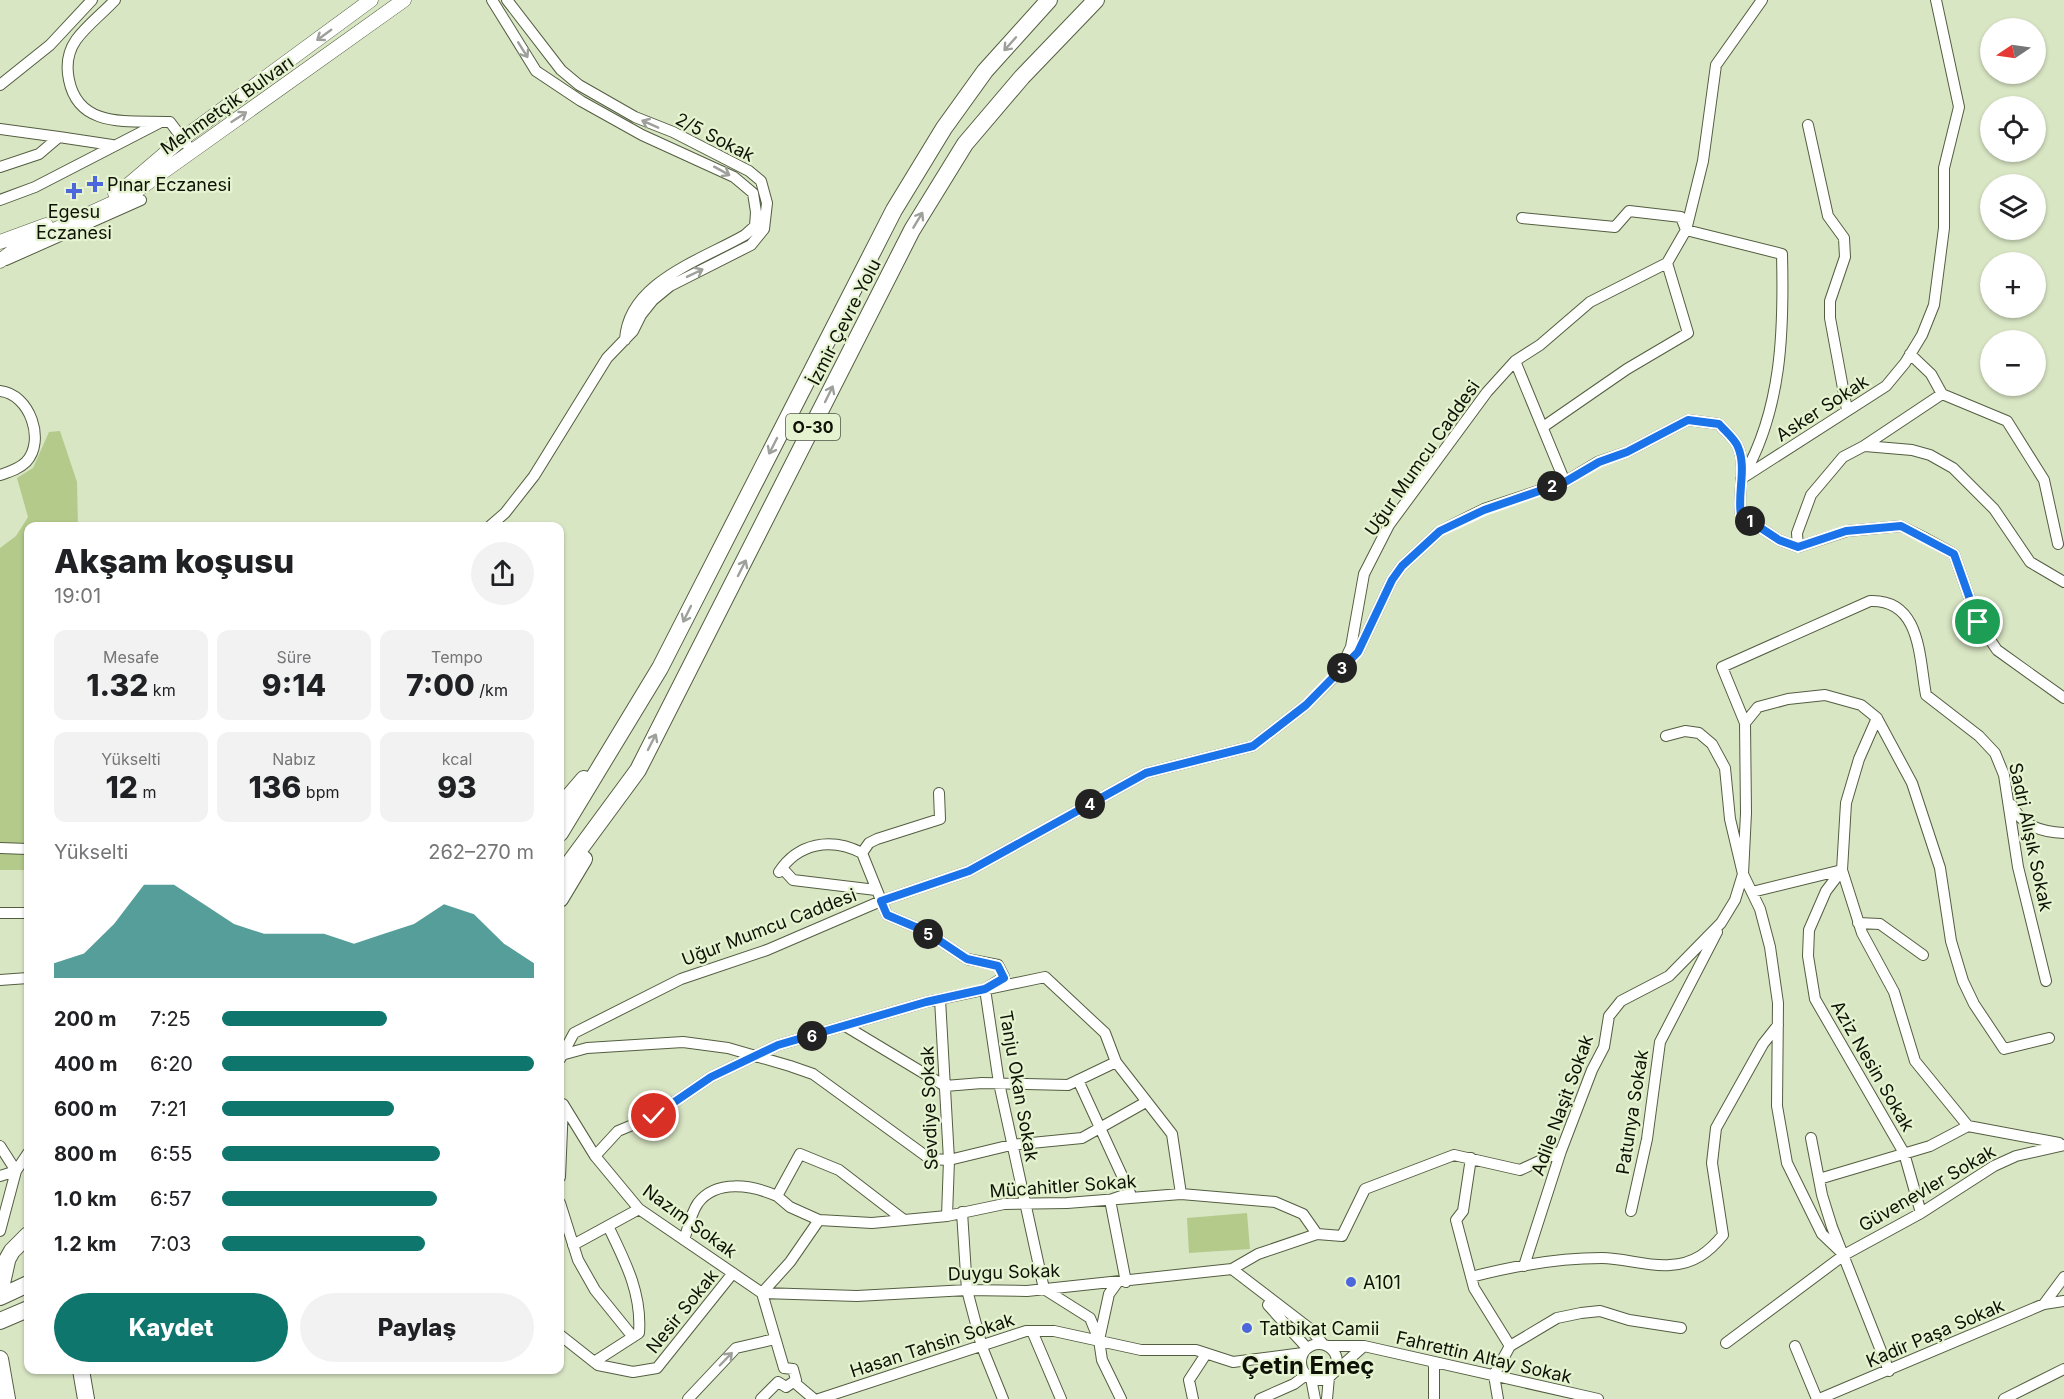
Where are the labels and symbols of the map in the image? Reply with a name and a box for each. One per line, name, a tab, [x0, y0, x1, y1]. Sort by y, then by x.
north arrow	[1980, 18, 2046, 84]
one-way arrow	[316, 28, 332, 41]
one-way arrow	[1003, 36, 1017, 51]
one-way arrow	[517, 41, 529, 58]
street label: Mehmetçik Bulvarı	[157, 51, 297, 159]
street label: 2/5 Sokak	[672, 108, 758, 166]
one-way arrow	[231, 111, 248, 124]
one-way arrow	[641, 118, 659, 129]
one-way arrow	[713, 166, 731, 177]
place label: Pınar Eczanesi	[107, 174, 231, 195]
marker: Pınar Eczanesi	[88, 177, 102, 191]
marker: Egesu Eczanesi	[67, 184, 81, 198]
place label: Egesu Eczanesi	[36, 201, 112, 243]
one-way arrow	[912, 212, 924, 229]
street label: İzmir Çevre Yolu	[802, 255, 885, 389]
one-way arrow	[686, 267, 704, 278]
street label: Asker Sokak	[1772, 370, 1872, 446]
street label: Uğur Mumcu Caddesi	[1360, 376, 1484, 540]
one-way arrow	[824, 386, 836, 404]
road number: O-30	[786, 414, 840, 440]
one-way arrow	[767, 436, 778, 454]
pin: 2	[1537, 471, 1567, 501]
pin: 1	[1735, 506, 1765, 536]
one-way arrow	[737, 560, 748, 578]
pin	[1952, 596, 2003, 647]
one-way arrow	[681, 604, 693, 622]
pin: 3	[1327, 653, 1357, 683]
one-way arrow	[647, 733, 659, 751]
street label: Sadri Alışık Sokak	[2005, 761, 2057, 913]
pin: 4	[1075, 789, 1105, 819]
street label: Uğur Mumcu Caddesi	[679, 884, 859, 970]
pin: 5	[913, 919, 943, 949]
street label: Aziz Nesin Sokak	[1827, 997, 1919, 1135]
street label: Tanju Okan Sokak	[995, 1009, 1043, 1163]
pin: 6	[797, 1021, 827, 1051]
street label: Adile Naşit Sokak	[1527, 1032, 1597, 1178]
street label: Sevdiye Sokak	[916, 1045, 942, 1171]
street label: Patunya Sokak	[1612, 1048, 1652, 1176]
pin	[628, 1090, 679, 1141]
street label: Güvenevler Sokak	[1855, 1140, 1999, 1236]
street label: Mücahitler Sokak	[989, 1170, 1137, 1202]
street label: Nazım Sokak	[639, 1180, 741, 1262]
street label: Duygu Sokak	[947, 1260, 1061, 1284]
street label: Nesir Sokak	[642, 1265, 722, 1357]
place label: A101	[1363, 1272, 1401, 1293]
marker: A101	[1344, 1275, 1358, 1289]
street label: Kadir Paşa Sokak	[1863, 1294, 2007, 1372]
street label: Hasan Tahsin Sokak	[847, 1308, 1017, 1382]
place label: Tatbikat Camii	[1259, 1318, 1379, 1339]
marker: Tatbikat Camii	[1240, 1321, 1254, 1335]
street label: Fahrettin Altay Sokak	[1394, 1327, 1574, 1387]
one-way arrow	[719, 1351, 733, 1366]
district label: Çetin Emeç	[1242, 1351, 1374, 1380]

